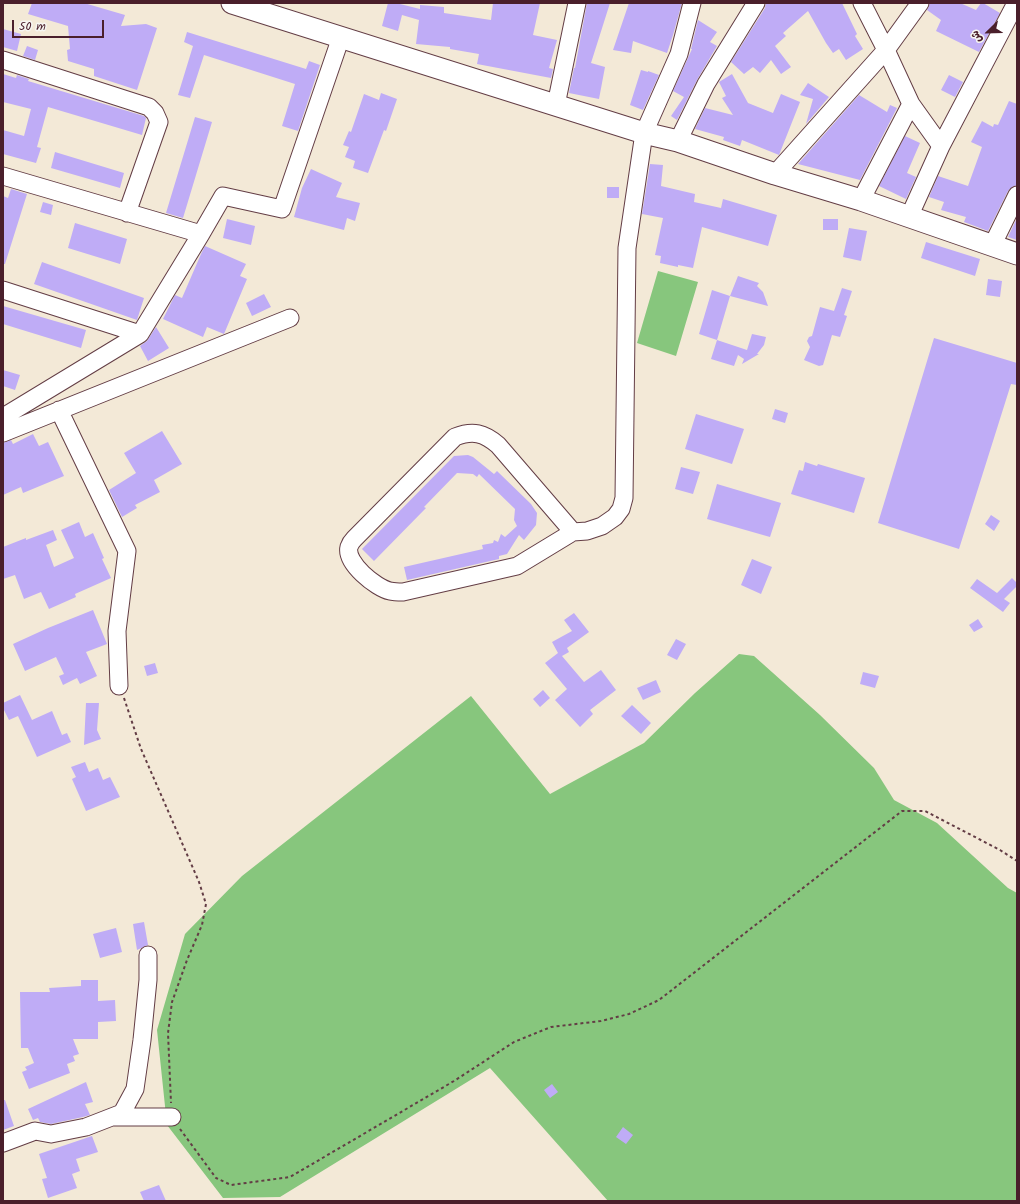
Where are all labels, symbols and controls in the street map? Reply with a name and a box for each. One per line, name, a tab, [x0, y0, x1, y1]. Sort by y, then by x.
scale bar	[14, 12, 106, 38]
north arrow	[968, 12, 1008, 52]
text: 50 m	[19, 17, 46, 36]
text: ش	[966, 28, 988, 46]

